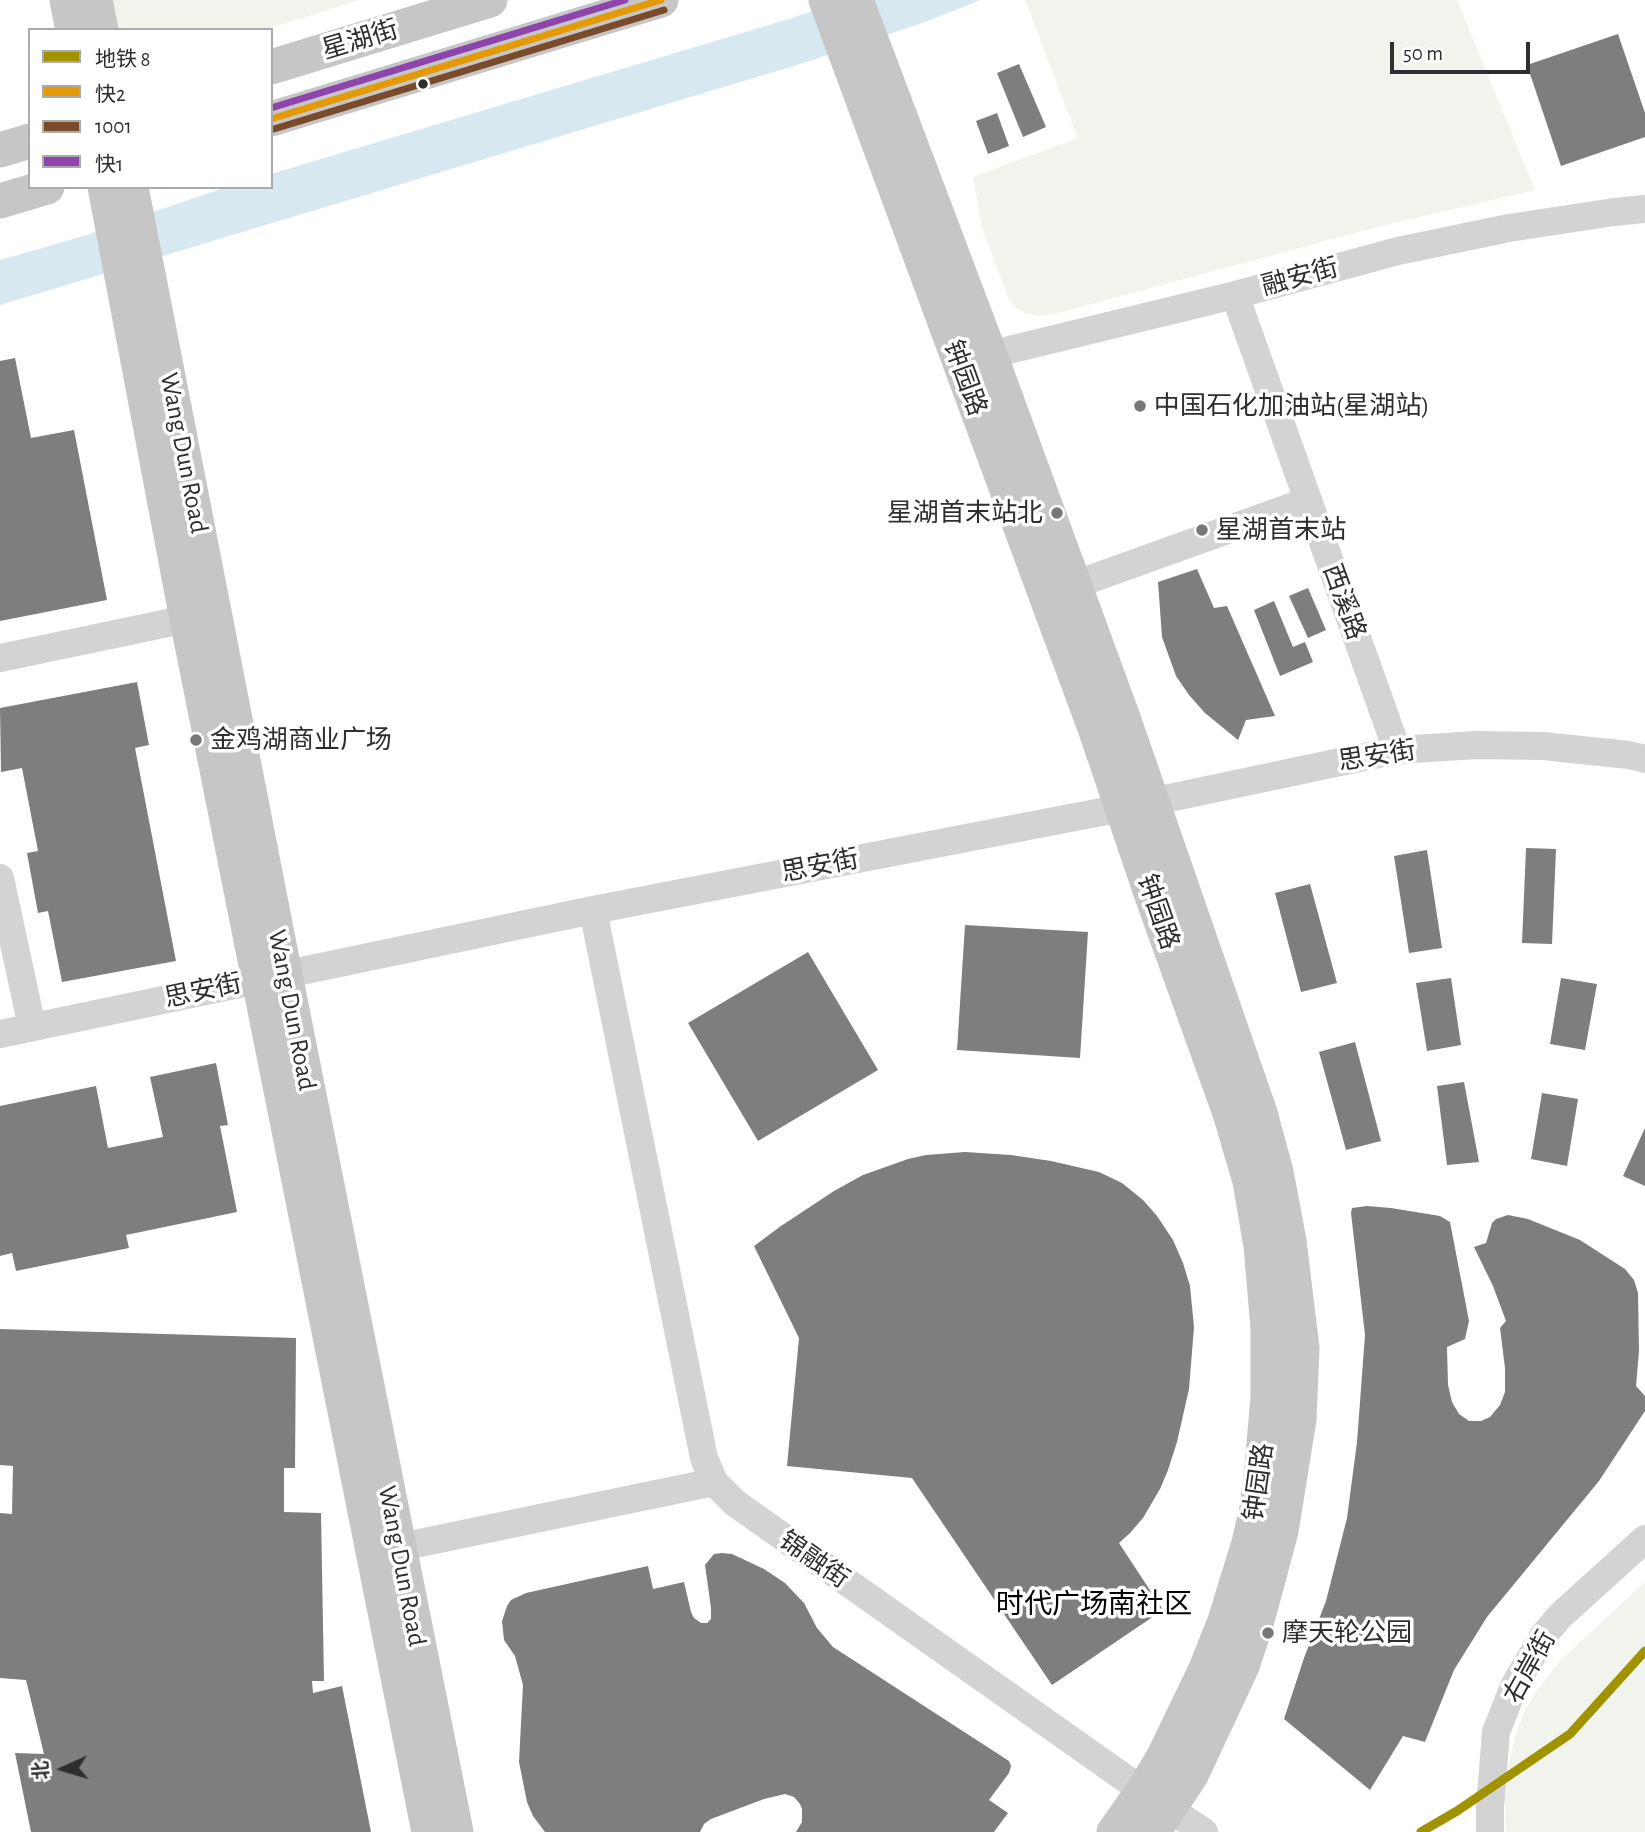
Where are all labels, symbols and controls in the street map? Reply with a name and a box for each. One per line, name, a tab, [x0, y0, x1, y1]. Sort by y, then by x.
street label: 星湖街	[318, 14, 402, 66]
legend	[28, 28, 273, 189]
scale bar	[1393, 28, 1533, 72]
text: 50 m	[1403, 43, 1443, 64]
text: 地铁 8	[95, 49, 150, 70]
unlabelled marker	[416, 77, 430, 91]
text: 快2	[95, 84, 126, 105]
text: 1001	[95, 116, 132, 137]
text: 快1	[95, 154, 123, 175]
street label: 融安街	[1258, 252, 1342, 302]
street label: 钟园路	[937, 336, 993, 420]
street label: Wang Dun Road	[153, 370, 215, 536]
place label: 中国石化加油站(星湖站)	[1154, 390, 1429, 422]
marker: 中国石化加油站(星湖站)	[1132, 398, 1148, 414]
place label: 星湖首末站北	[887, 497, 1043, 529]
marker: 星湖首末站北	[1049, 505, 1065, 521]
place label: 星湖首末站	[1216, 514, 1346, 546]
marker: 星湖首末站	[1194, 522, 1210, 538]
street label: 西溪路	[1316, 560, 1372, 644]
place label: 金鸡湖商业广场	[210, 724, 392, 756]
marker: 金鸡湖商业广场	[188, 732, 204, 748]
street label: 思安街	[1336, 734, 1418, 778]
street label: 思安街	[779, 843, 861, 889]
street label: 钟园路	[1131, 870, 1185, 954]
street label: Wang Dun Road	[261, 927, 323, 1093]
street label: 思安街	[162, 968, 244, 1014]
street label: 钟园路	[1238, 1441, 1280, 1523]
street label: Wang Dun Road	[371, 1483, 433, 1649]
street label: 锦融街	[773, 1525, 855, 1595]
district label: 时代广场南社区	[996, 1588, 1192, 1622]
place label: 摩天轮公园	[1282, 1617, 1412, 1649]
marker: 摩天轮公园	[1260, 1625, 1276, 1641]
street label: 右岸街	[1497, 1625, 1563, 1709]
north arrow	[28, 1734, 98, 1804]
text: 北	[31, 1760, 52, 1781]

